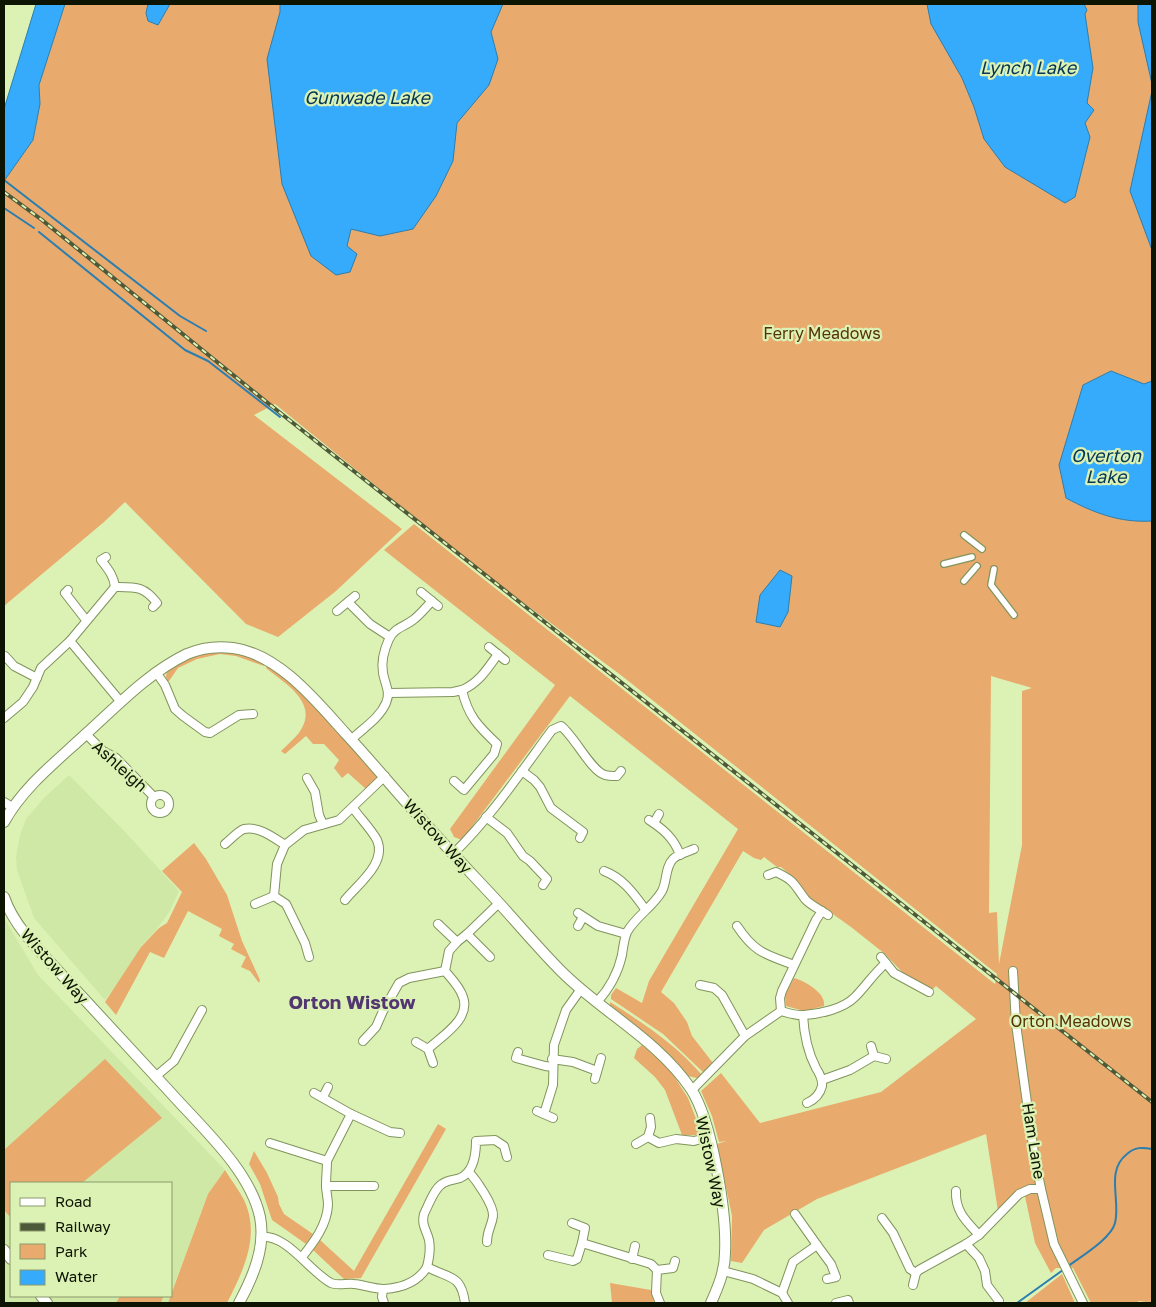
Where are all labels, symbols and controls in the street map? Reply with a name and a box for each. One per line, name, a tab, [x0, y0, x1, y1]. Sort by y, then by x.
water label: Lynch Lake	[980, 56, 1078, 78]
water label: Gunwade Lake	[304, 86, 431, 108]
park label: Ferry Meadows	[763, 323, 881, 343]
water label: Overton Lake	[1071, 444, 1142, 487]
street label: Ashleigh	[88, 736, 152, 796]
street label: Wistow Way	[399, 795, 477, 877]
street label: Wistow Way	[17, 924, 93, 1008]
district label: Orton Wistow	[288, 990, 416, 1013]
park label: Orton Meadows	[1010, 1011, 1132, 1031]
street label: Ham Lane	[1018, 1102, 1050, 1180]
street label: Wistow Way	[692, 1114, 730, 1210]
legend	[10, 1182, 172, 1297]
text: Road	[55, 1192, 92, 1210]
text: Railway	[55, 1217, 111, 1235]
text: Park	[55, 1242, 88, 1260]
text: Water	[55, 1267, 98, 1285]

